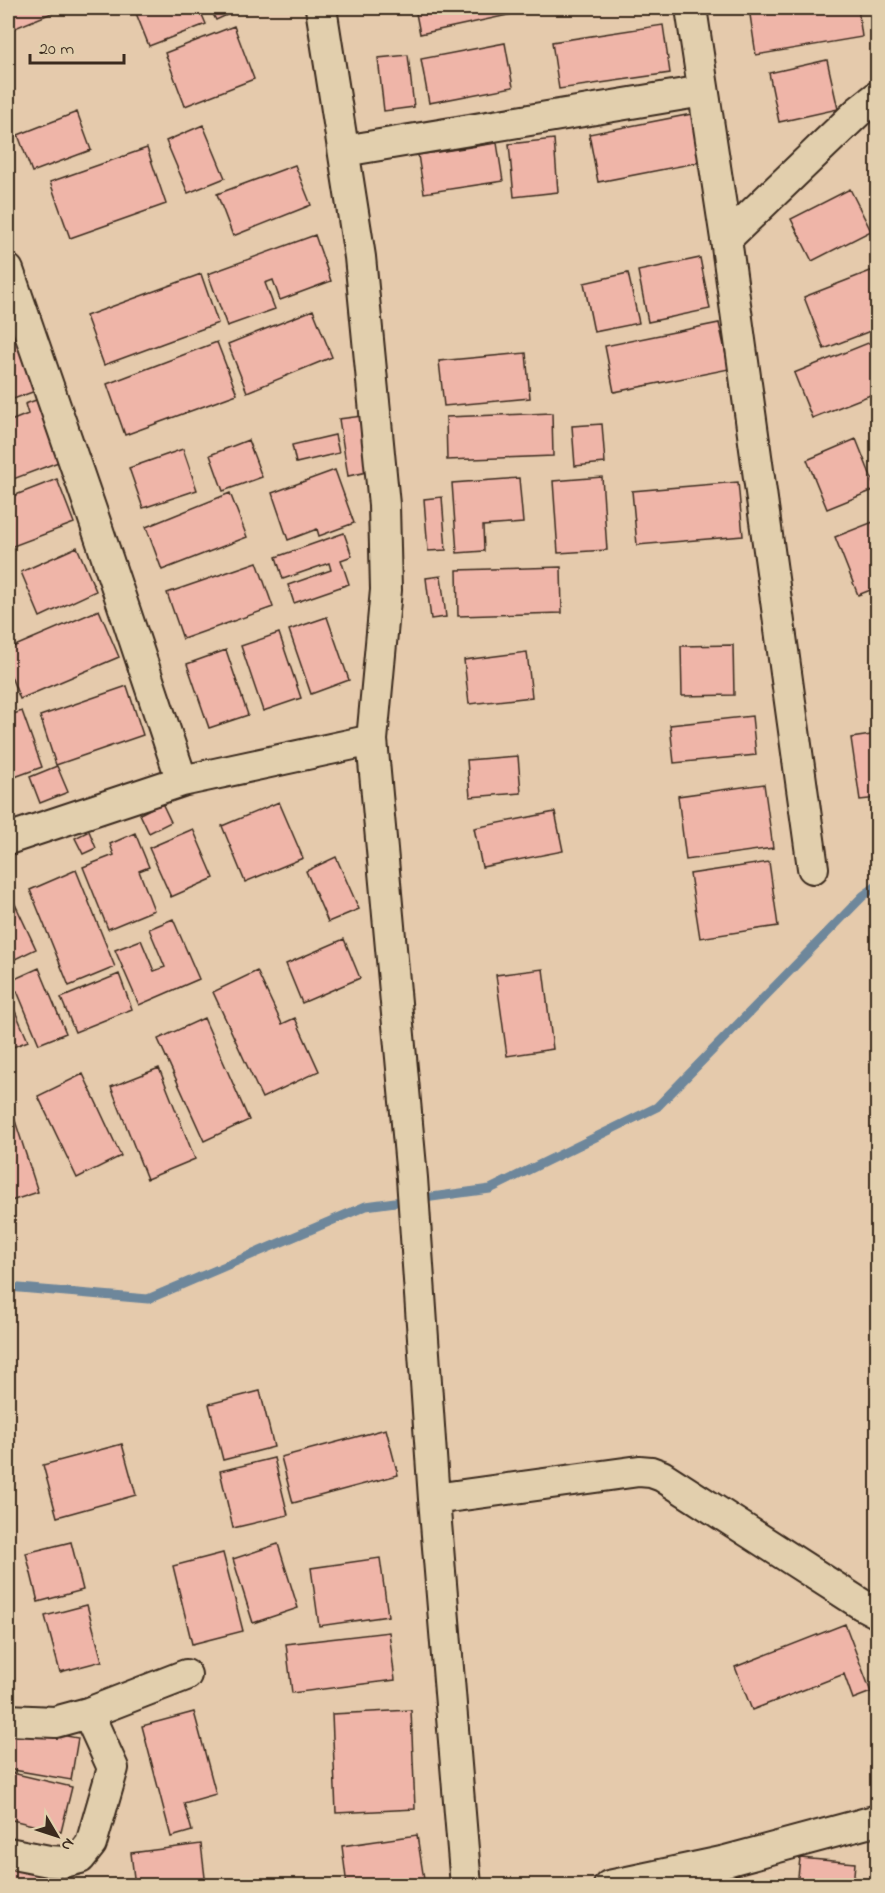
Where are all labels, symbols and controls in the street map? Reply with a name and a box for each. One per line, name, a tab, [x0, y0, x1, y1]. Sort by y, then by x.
scale bar	[30, 27, 124, 65]
text: 20 m	[39, 37, 74, 63]
north arrow	[27, 1806, 87, 1866]
text: N	[54, 1832, 80, 1856]

